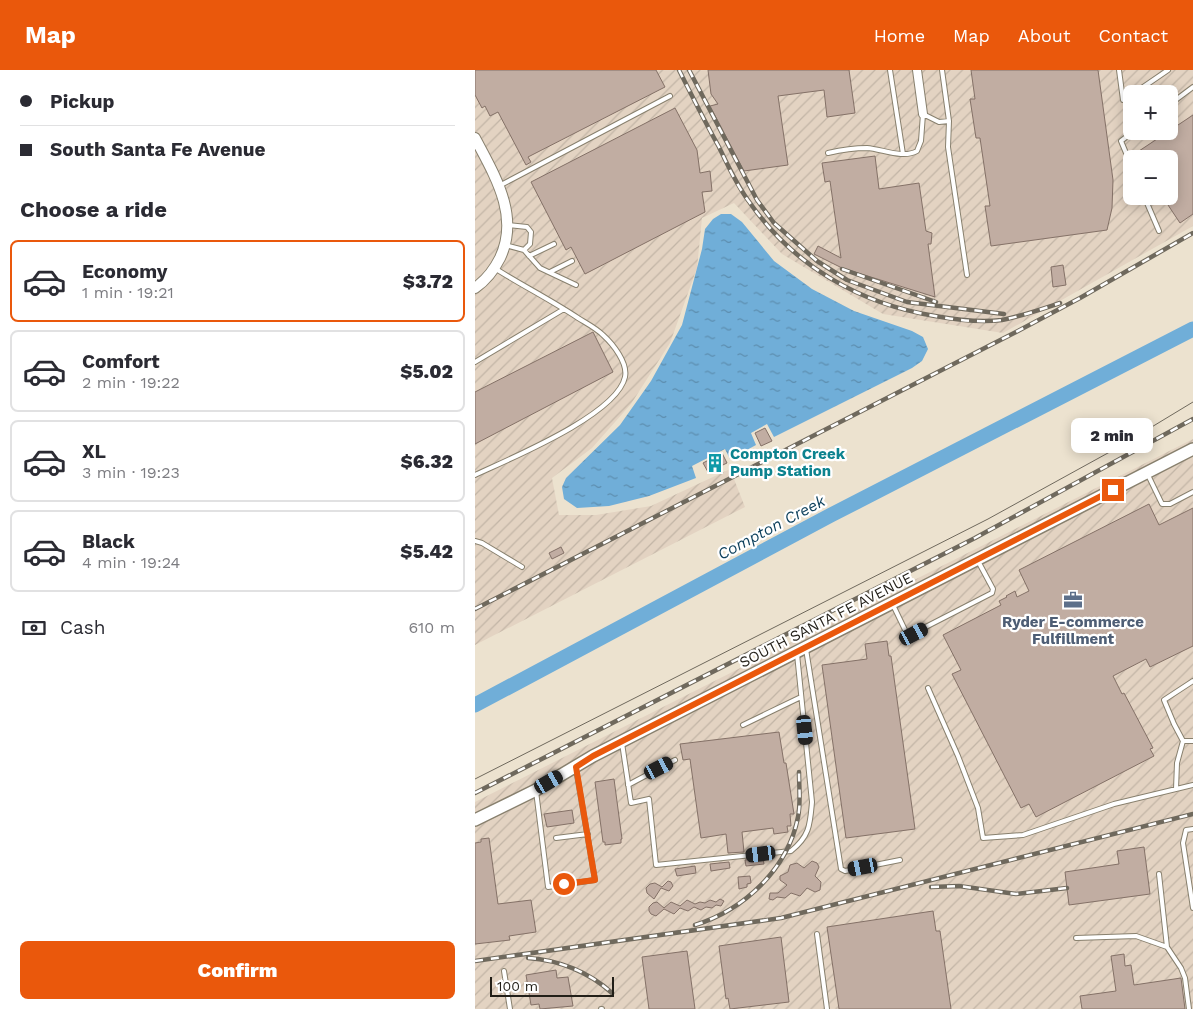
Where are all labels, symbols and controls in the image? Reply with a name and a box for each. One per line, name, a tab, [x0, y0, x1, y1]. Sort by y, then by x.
text: Map	[25, 21, 76, 49]
text: Home	[874, 25, 925, 46]
text: Map	[953, 25, 990, 46]
text: About	[1018, 25, 1070, 46]
text: Contact	[1098, 25, 1168, 46]
map controls	[1123, 85, 1178, 205]
button: +	[1123, 85, 1178, 140]
text: Pickup	[50, 90, 114, 113]
text: South Santa Fe Avenue	[50, 138, 265, 161]
button: −	[1123, 150, 1178, 205]
text: Choose a ride	[20, 197, 167, 222]
icon: car	[22, 259, 67, 304]
text: Economy	[82, 260, 167, 283]
text: $3.72	[403, 270, 453, 293]
text: 1 min · 19:21	[82, 283, 174, 302]
icon: car	[22, 349, 67, 394]
text: Comfort	[82, 350, 160, 373]
text: $5.02	[400, 360, 453, 383]
text: 2 min · 19:22	[82, 373, 180, 392]
callout: 2 min	[1072, 418, 1154, 452]
text: 2 min	[1090, 426, 1134, 445]
icon: car	[22, 439, 67, 484]
text: XL	[82, 440, 106, 463]
place label: Compton Creek Pump Station	[730, 445, 846, 480]
text: $6.32	[401, 450, 453, 473]
building icon: Compton Creek Pump Station	[704, 452, 726, 474]
text: 3 min · 19:23	[82, 463, 180, 482]
route end	[1102, 479, 1124, 501]
water label: Compton Creek	[714, 490, 829, 564]
icon: car	[22, 529, 67, 574]
text: Black	[82, 530, 135, 553]
text: $5.42	[400, 540, 453, 563]
text: 4 min · 19:24	[82, 553, 180, 572]
street label: SOUTH SANTA FE AVENUE	[736, 568, 916, 672]
office icon: Ryder E-commerce Fulfillment	[1062, 589, 1084, 611]
place label: Ryder E-commerce Fulfillment	[1002, 613, 1144, 648]
icon: cash	[20, 614, 48, 642]
text: Cash	[60, 616, 106, 639]
text: 610 m	[408, 618, 455, 637]
car	[897, 620, 930, 648]
car	[795, 714, 814, 746]
car	[642, 755, 675, 781]
car	[532, 768, 565, 796]
car	[745, 845, 776, 863]
car	[846, 857, 879, 877]
route start	[553, 873, 575, 895]
button: Confirm	[20, 941, 455, 999]
scale bar	[490, 974, 614, 997]
text: 100 m	[497, 978, 538, 994]

